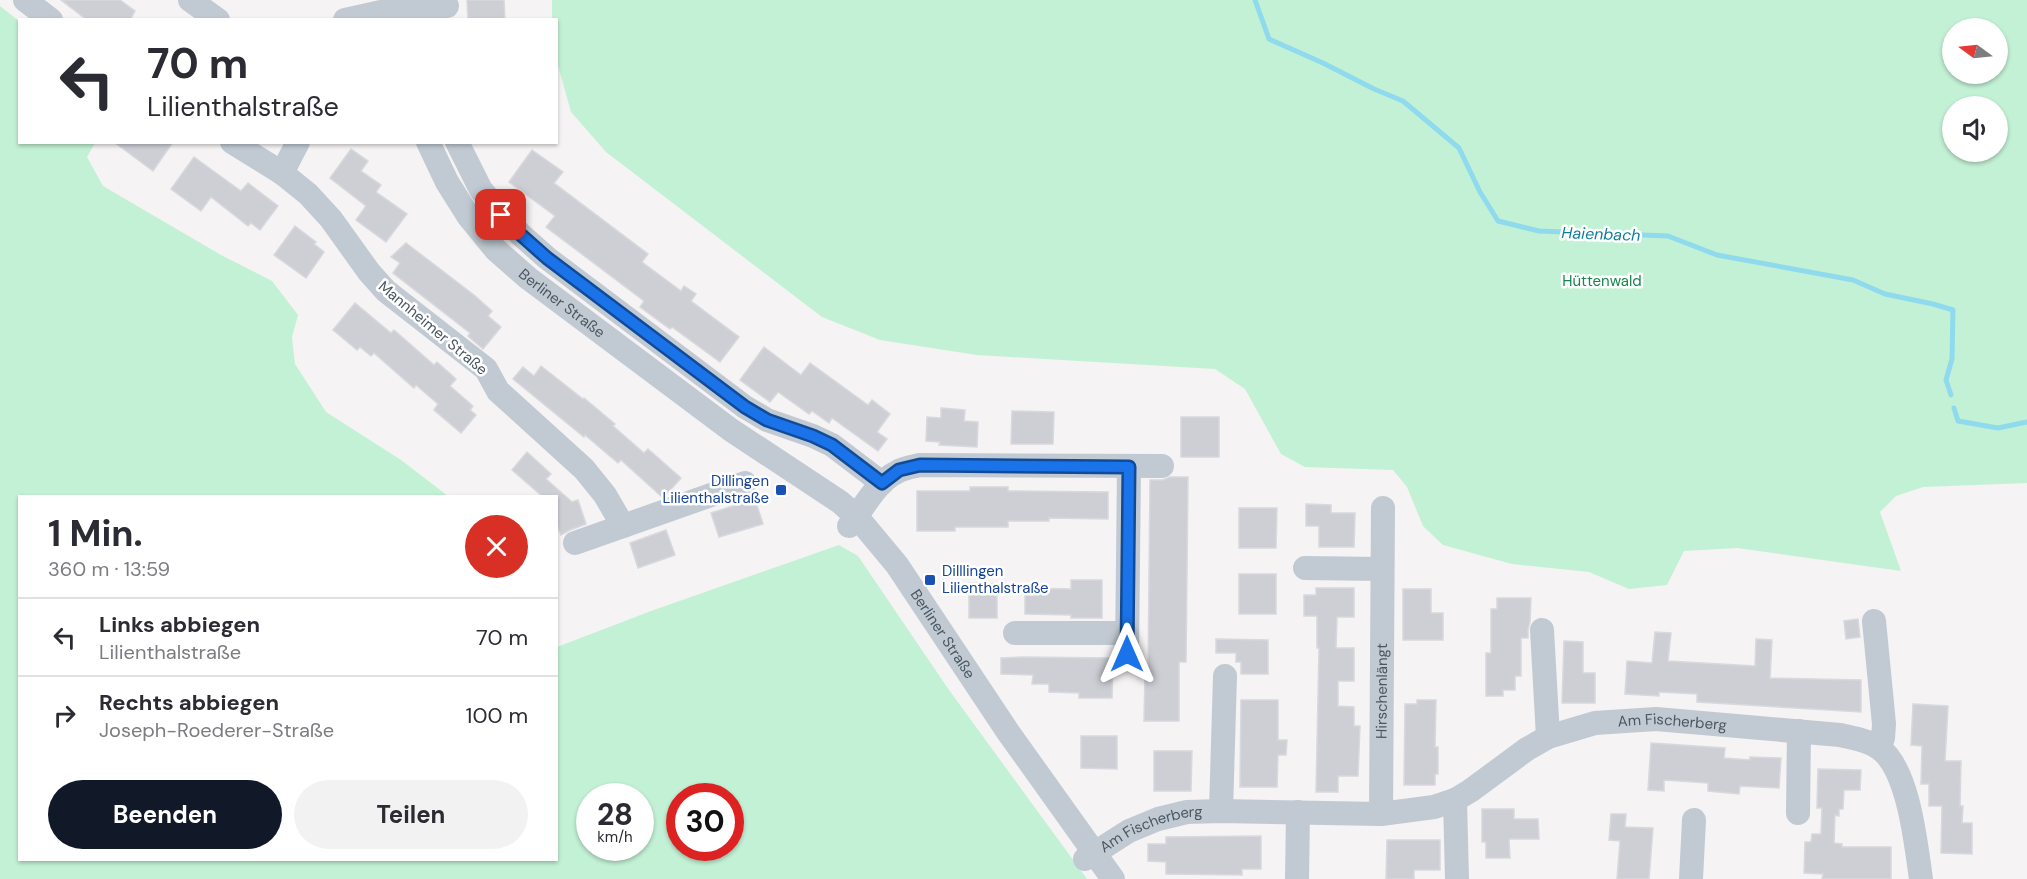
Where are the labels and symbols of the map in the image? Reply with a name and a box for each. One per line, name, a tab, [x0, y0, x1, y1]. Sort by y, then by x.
north arrow	[1942, 18, 2008, 84]
pin	[475, 189, 526, 240]
water label: Haienbach	[1561, 222, 1641, 246]
street label: Berliner Straße	[514, 264, 609, 342]
park label: Hüttenwald	[1562, 271, 1642, 291]
street label: Mannheimer Straße	[374, 276, 492, 380]
place label: Dillingen Lilienthalstraße	[662, 471, 769, 508]
marker: Dillingen Lilienthalstraße	[774, 483, 788, 497]
place label: Dilllingen Lilienthalstraße	[942, 561, 1049, 598]
marker: Dilllingen Lilienthalstraße	[923, 573, 937, 587]
street label: Berliner Straße	[906, 585, 980, 683]
position arrow	[1095, 622, 1159, 686]
street label: Hirschenlängt	[1371, 643, 1392, 739]
street label: Am Fischerberg	[1617, 709, 1728, 735]
speed limit sign: 30	[666, 783, 744, 861]
street label: Am Fischerberg	[1096, 802, 1203, 857]

